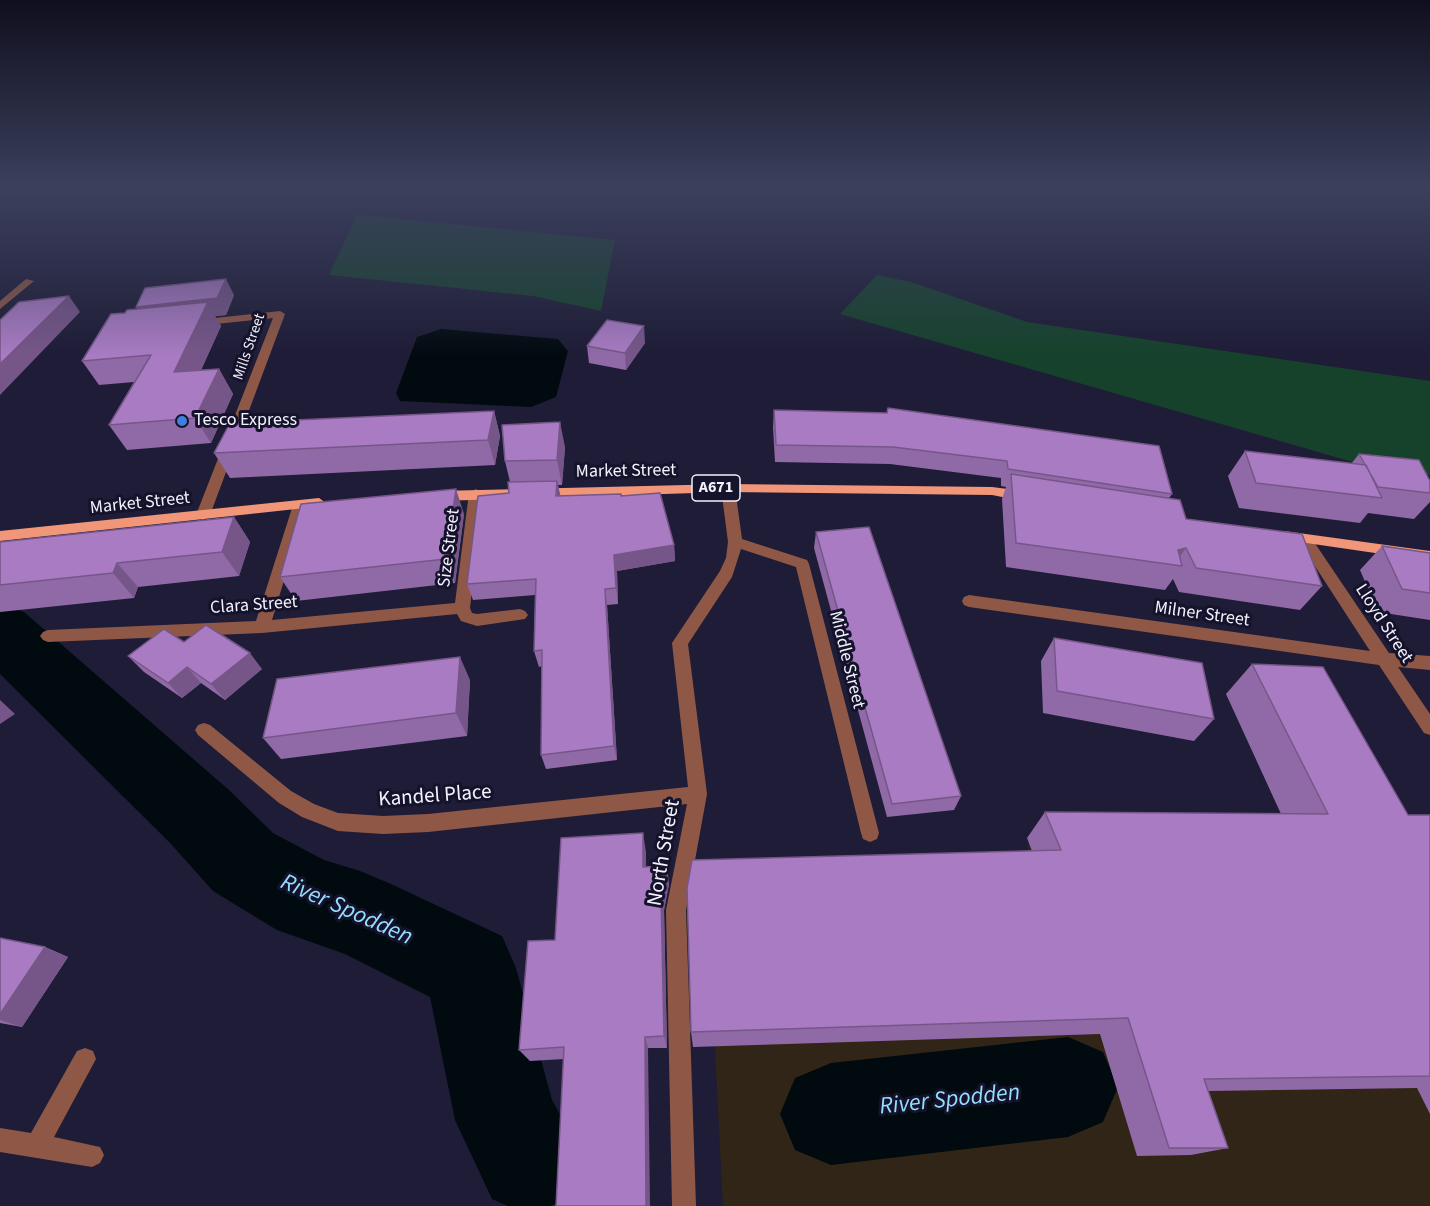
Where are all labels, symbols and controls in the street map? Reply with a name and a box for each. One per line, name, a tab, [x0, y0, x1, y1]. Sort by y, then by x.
street label: Mills Street	[230, 311, 270, 383]
place label: Tesco Express	[194, 410, 297, 432]
marker: Tesco Express	[175, 414, 189, 428]
street label: Market Street	[576, 460, 676, 484]
road number: A671	[692, 475, 740, 501]
street label: Market Street	[89, 488, 191, 520]
street label: Size Street	[434, 507, 466, 589]
street label: Lloyd Street	[1349, 580, 1417, 668]
street label: Clara Street	[210, 592, 298, 620]
street label: Milner Street	[1153, 598, 1251, 632]
street label: Middle Street	[823, 609, 869, 711]
street label: Kandel Place	[378, 780, 492, 814]
street label: North Street	[643, 798, 687, 908]
water label: River Spodden	[276, 869, 416, 953]
water label: River Spodden	[878, 1079, 1022, 1123]

